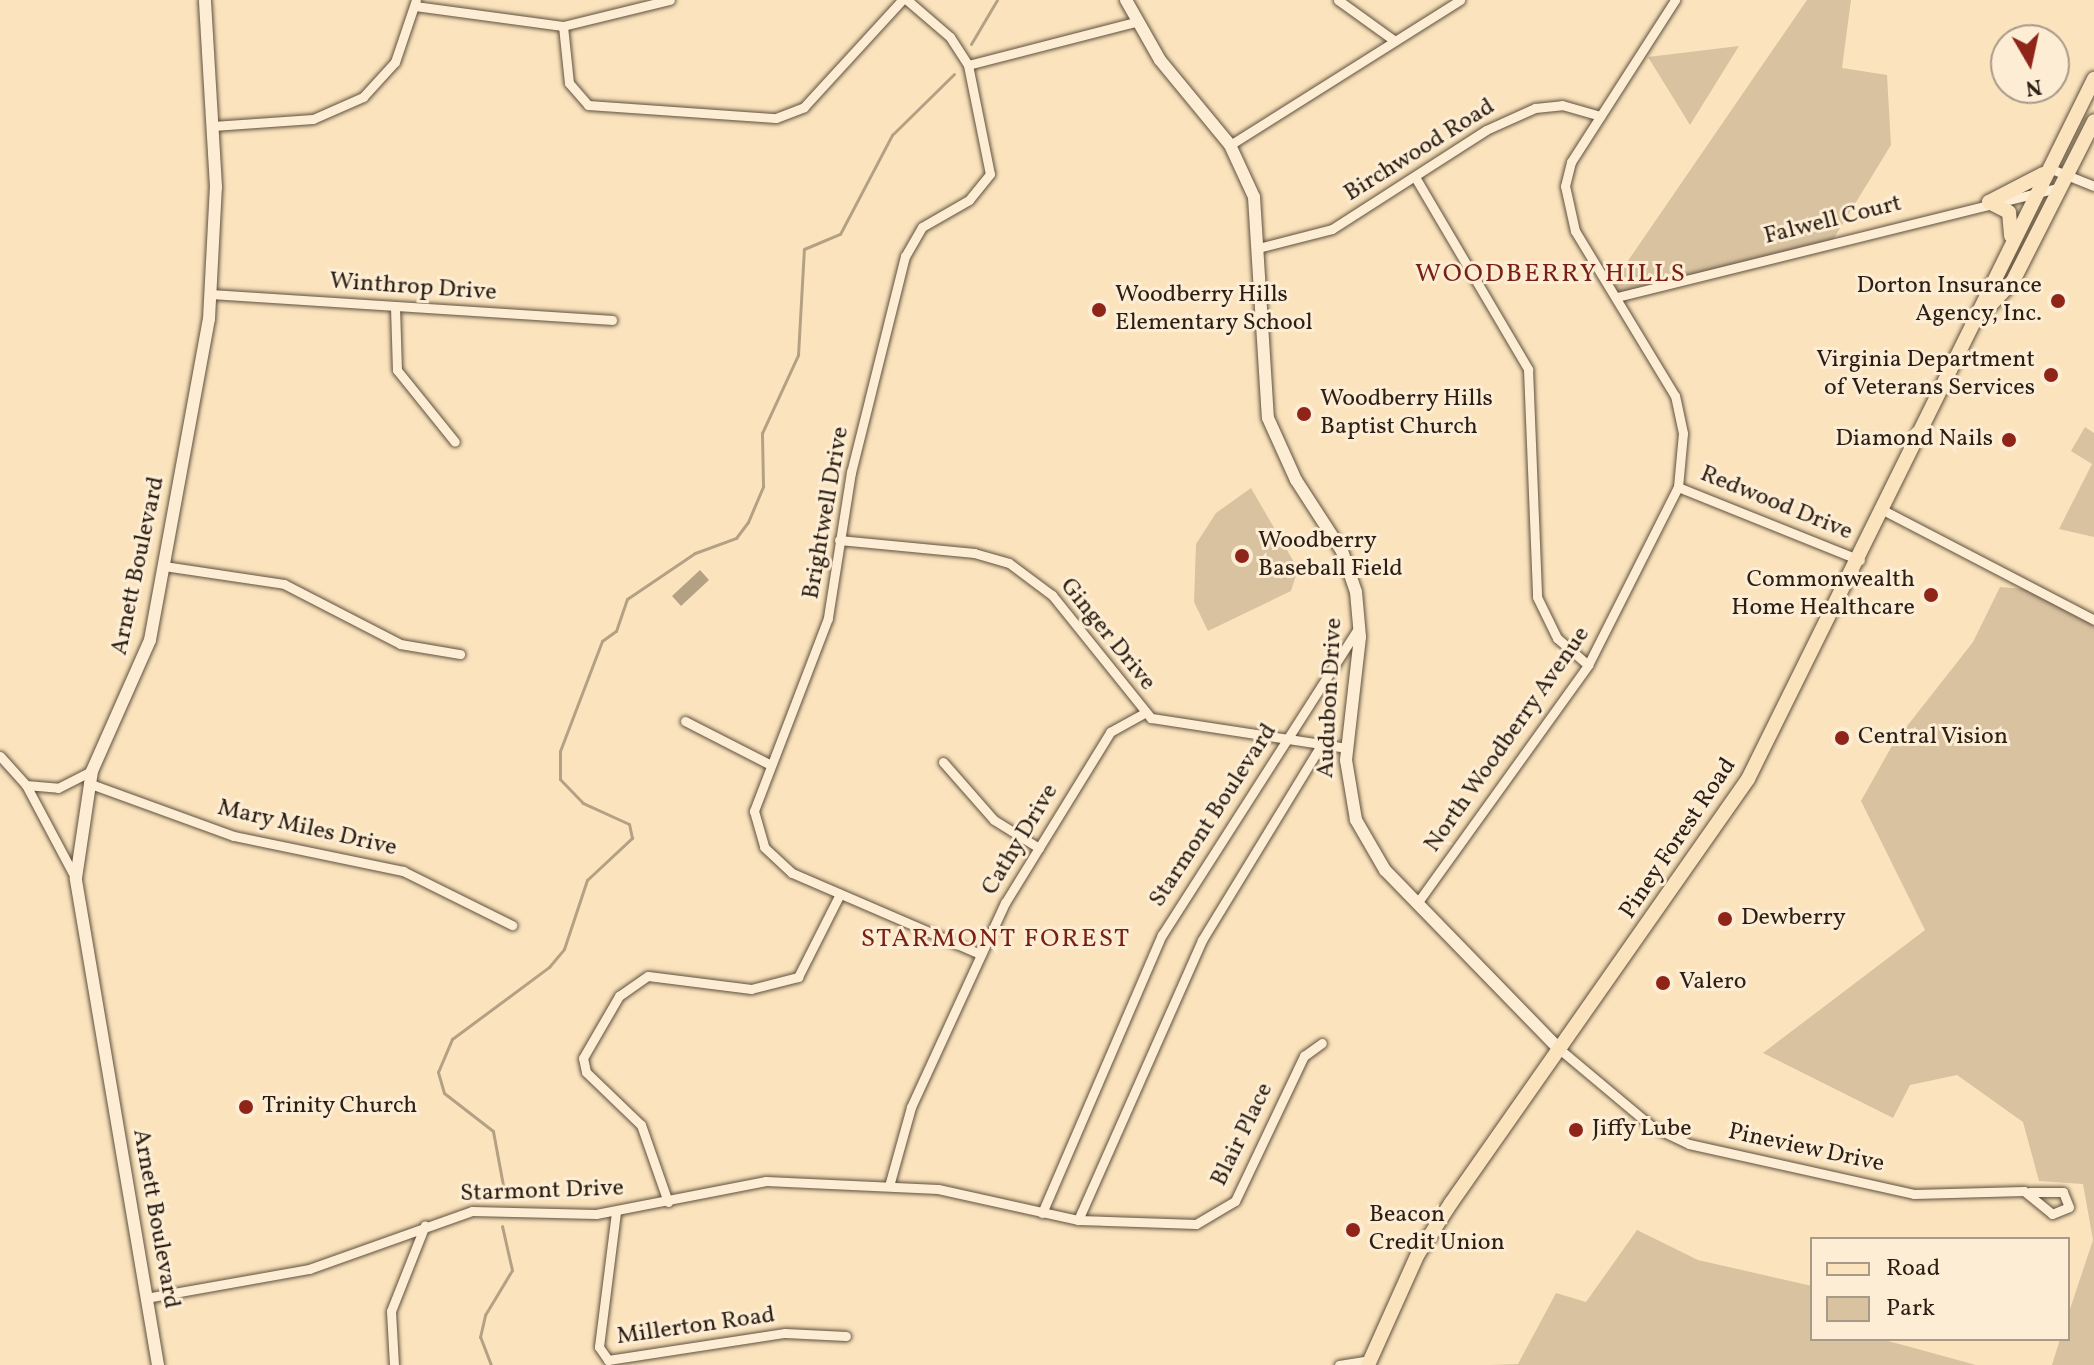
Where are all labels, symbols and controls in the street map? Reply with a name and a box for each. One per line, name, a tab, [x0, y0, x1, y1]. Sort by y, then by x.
north arrow	[1990, 24, 2070, 104]
text: N	[2023, 70, 2044, 103]
street label: Birchwood Road	[1339, 93, 1501, 209]
street label: Falwell Court	[1761, 190, 1905, 252]
district label: WOODBERRY HILLS	[1415, 259, 1687, 291]
street label: Winthrop Drive	[328, 268, 498, 308]
place label: Dorton Insurance Agency, Inc.	[1857, 273, 2042, 329]
place label: Woodberry Hills Elementary School	[1115, 282, 1313, 338]
marker: Dorton Insurance Agency, Inc.	[2049, 292, 2067, 310]
marker: Woodberry Hills Elementary School	[1090, 301, 1108, 319]
place label: Virginia Department of Veterans Services	[1816, 347, 2035, 403]
marker: Virginia Department of Veterans Services	[2042, 366, 2060, 384]
place label: Woodberry Hills Baptist Church	[1320, 386, 1494, 442]
marker: Woodberry Hills Baptist Church	[1295, 405, 1313, 423]
street label: Brightwell Drive	[798, 424, 856, 602]
place label: Diamond Nails	[1835, 426, 1993, 454]
marker: Diamond Nails	[2000, 431, 2018, 449]
street label: Redwood Drive	[1696, 460, 1856, 548]
street label: Arnett Boulevard	[106, 474, 172, 658]
place label: Woodberry Baseball Field	[1258, 528, 1403, 584]
marker: Woodberry Baseball Field	[1233, 547, 1251, 565]
place label: Commonwealth Home Healthcare	[1731, 567, 1915, 623]
street label: Ginger Drive	[1053, 573, 1161, 697]
marker: Commonwealth Home Healthcare	[1922, 586, 1940, 604]
street label: Audubon Drive	[1312, 617, 1350, 779]
street label: North Woodberry Avenue	[1419, 621, 1597, 859]
street label: Starmont Boulevard	[1144, 719, 1284, 913]
place label: Central Vision	[1858, 724, 2009, 752]
marker: Central Vision	[1833, 729, 1851, 747]
street label: Piney Forest Road	[1614, 753, 1744, 925]
street label: Cathy Drive	[976, 779, 1066, 901]
street label: Mary Miles Drive	[214, 794, 400, 864]
place label: Dewberry	[1741, 905, 1846, 933]
marker: Dewberry	[1716, 910, 1734, 928]
district label: STARMONT FOREST	[860, 924, 1132, 956]
place label: Valero	[1679, 969, 1747, 997]
marker: Valero	[1654, 974, 1672, 992]
street label: Blair Place	[1206, 1079, 1280, 1191]
place label: Trinity Church	[262, 1093, 418, 1121]
marker: Trinity Church	[237, 1098, 255, 1116]
place label: Jiffy Lube	[1592, 1116, 1692, 1144]
street label: Pineview Drive	[1725, 1118, 1887, 1180]
marker: Jiffy Lube	[1567, 1121, 1585, 1139]
street label: Arnett Boulevard	[125, 1127, 185, 1311]
street label: Starmont Drive	[460, 1175, 624, 1209]
place label: Beacon Credit Union	[1369, 1202, 1505, 1258]
marker: Beacon Credit Union	[1344, 1221, 1362, 1239]
legend	[1810, 1237, 2070, 1341]
text: Road	[1886, 1252, 1940, 1286]
text: Park	[1886, 1292, 1935, 1326]
street label: Millerton Road	[615, 1302, 777, 1352]

